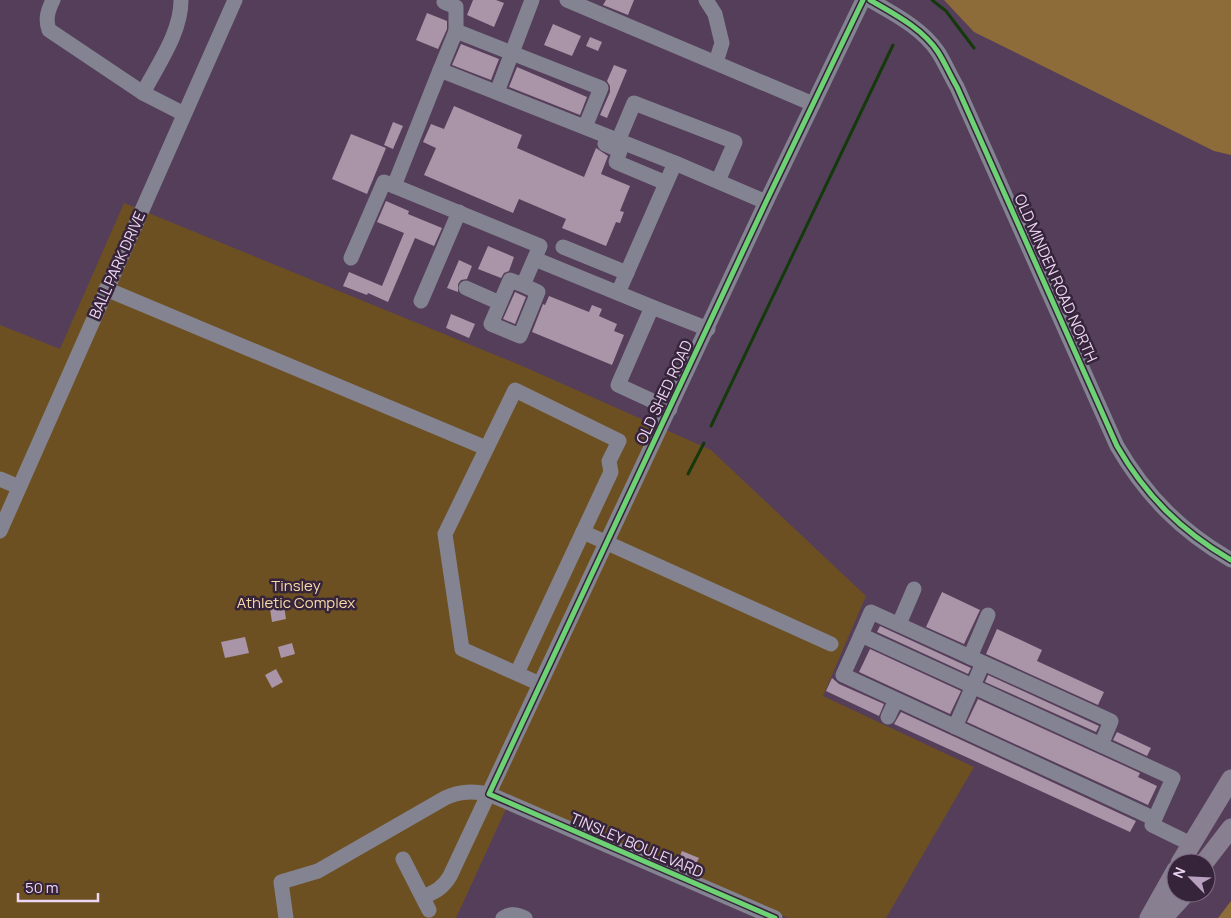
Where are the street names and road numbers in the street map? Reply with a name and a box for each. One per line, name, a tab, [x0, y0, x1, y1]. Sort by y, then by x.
street label: OLD MINDEN ROAD NORTH	[1009, 190, 1103, 366]
street label: BALL PARK DRIVE	[84, 208, 150, 322]
street label: OLD SHED ROAD	[631, 337, 697, 447]
street label: TINSLEY BOULEVARD	[567, 807, 707, 883]

